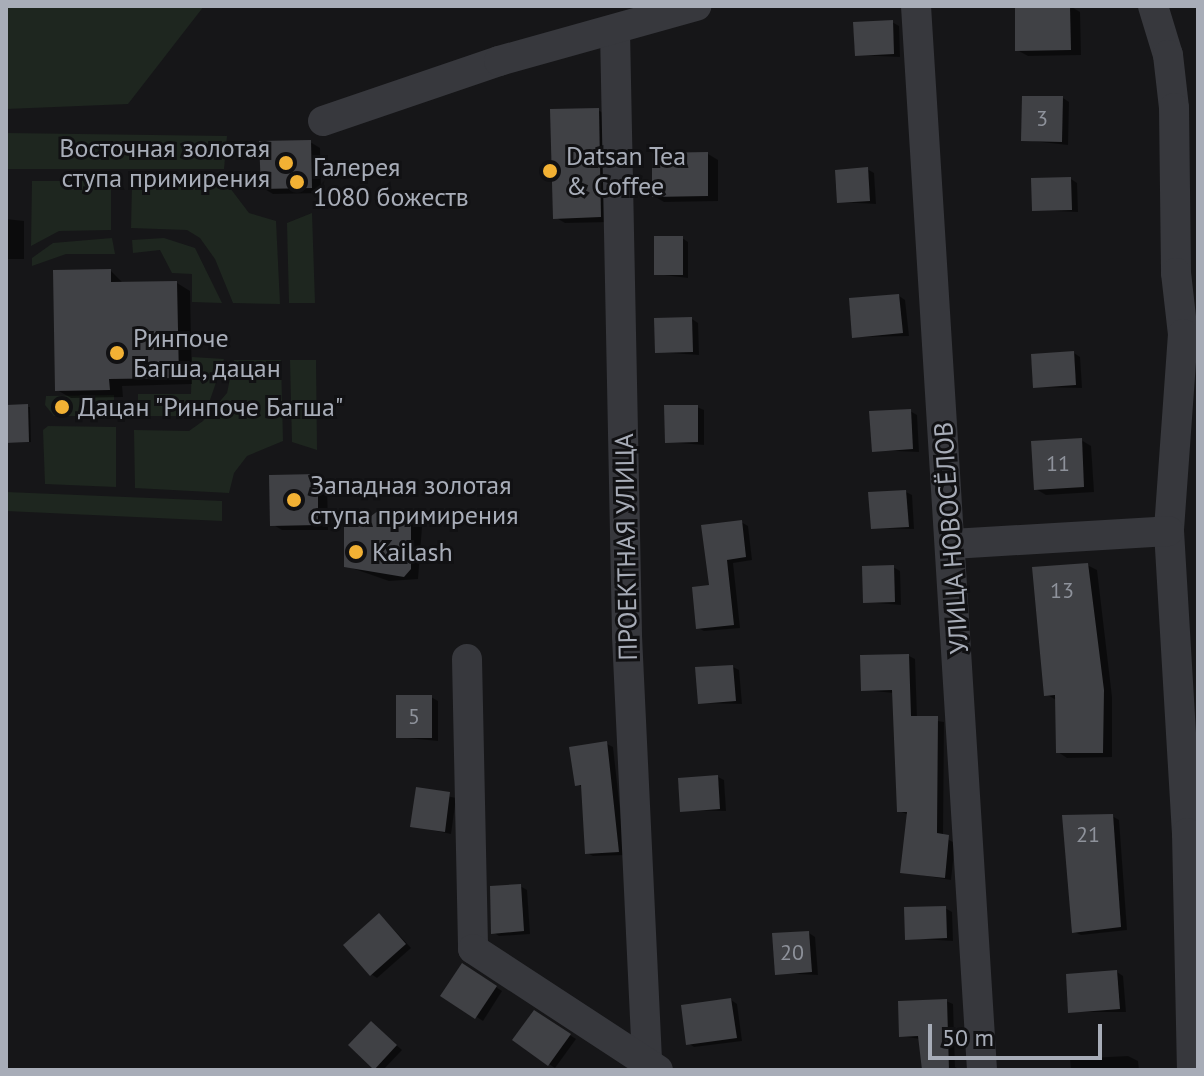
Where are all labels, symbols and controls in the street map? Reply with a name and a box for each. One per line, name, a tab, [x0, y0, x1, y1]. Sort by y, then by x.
house number: 3	[1036, 106, 1048, 132]
place label: Восточная золотая ступа примирения	[59, 132, 270, 194]
place label: Datsan Tea & Coffee	[566, 140, 687, 202]
place label: Галерея 1080 божеств	[313, 151, 469, 212]
marker: Восточная золотая ступа примирения	[277, 154, 295, 172]
marker: Datsan Tea & Coffee	[541, 162, 559, 180]
marker: Галерея 1080 божеств	[288, 173, 306, 191]
place label: Ринпоче Багша, дацан	[133, 322, 283, 384]
marker: Ринпоче Багша, дацан	[108, 344, 126, 362]
place label: Дацан "Ринпоче Багша"	[78, 391, 345, 423]
marker: Дацан "Ринпоче Багша"	[53, 398, 71, 416]
street label: УЛИЦА НОВОСЁЛОВ	[927, 420, 975, 656]
street label: ПРОЕКТНАЯ УЛИЦА	[608, 433, 644, 661]
house number: 11	[1046, 451, 1070, 477]
place label: Западная золотая ступа примирения	[310, 469, 519, 530]
marker: Западная золотая ступа примирения	[285, 491, 303, 509]
place label: Kailash	[372, 536, 453, 568]
marker: Kailash	[347, 543, 365, 561]
house number: 13	[1050, 578, 1074, 604]
house number: 5	[408, 704, 420, 730]
house number: 21	[1076, 822, 1100, 848]
house number: 20	[780, 940, 804, 966]
scale bar	[932, 1008, 1106, 1058]
text: 50 m	[942, 1022, 994, 1053]

